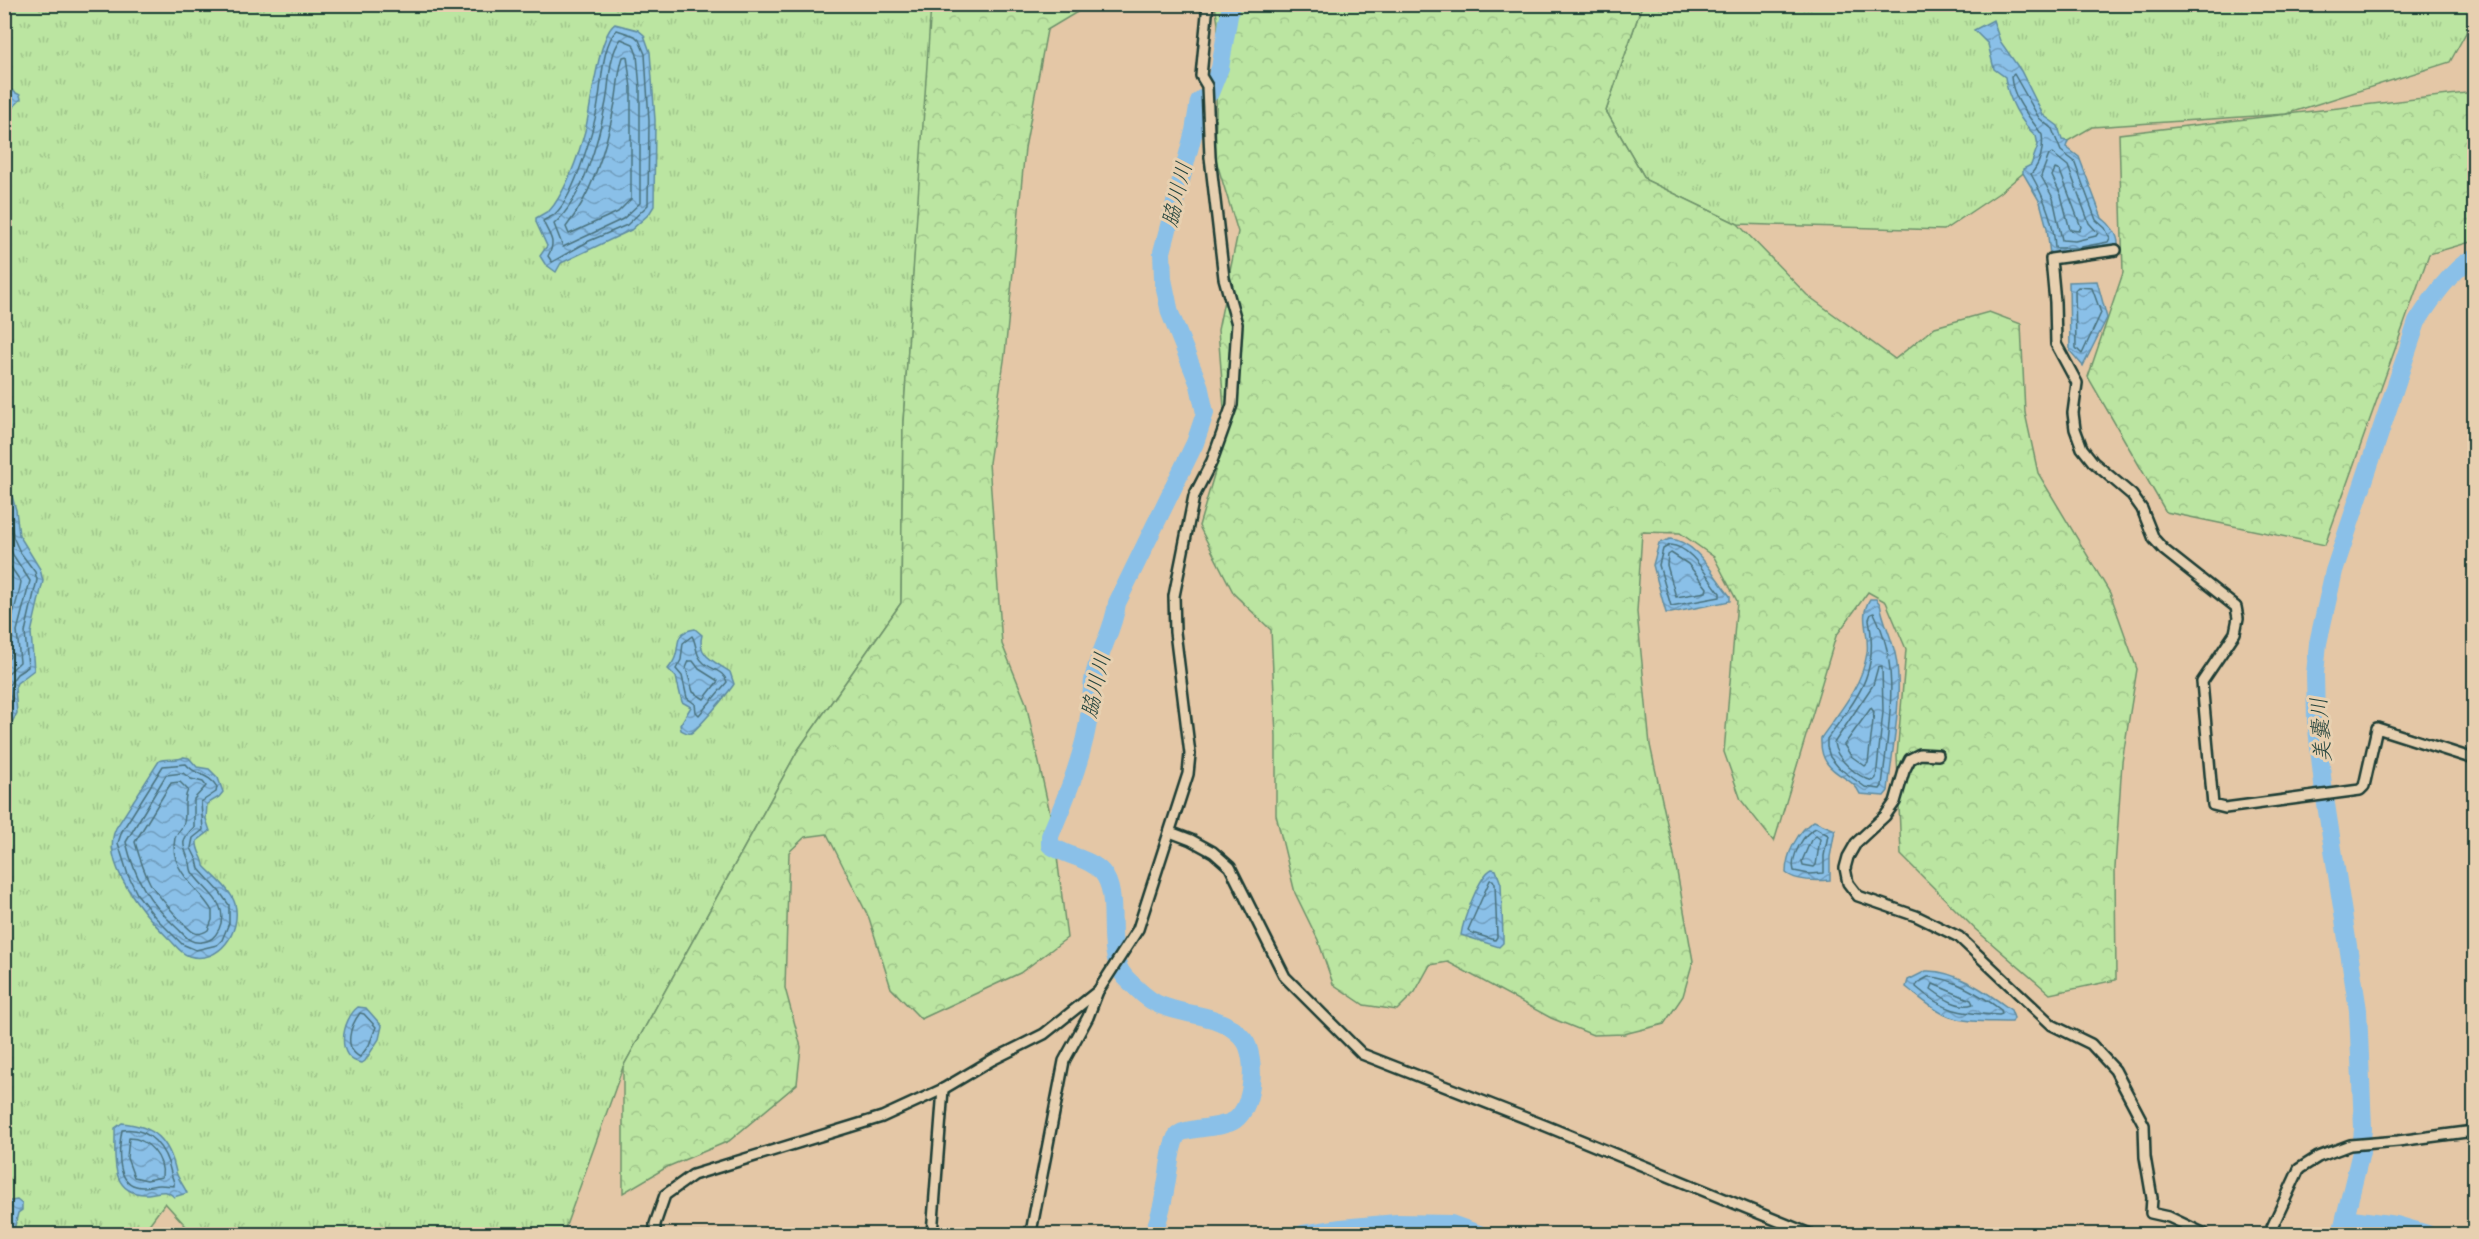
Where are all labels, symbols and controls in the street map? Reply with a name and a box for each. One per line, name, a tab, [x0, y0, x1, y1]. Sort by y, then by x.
water label: 脇川川	[1156, 159, 1200, 230]
water label: 脇川川	[1076, 650, 1118, 721]
water label: 美嚢川	[2306, 696, 2338, 764]

